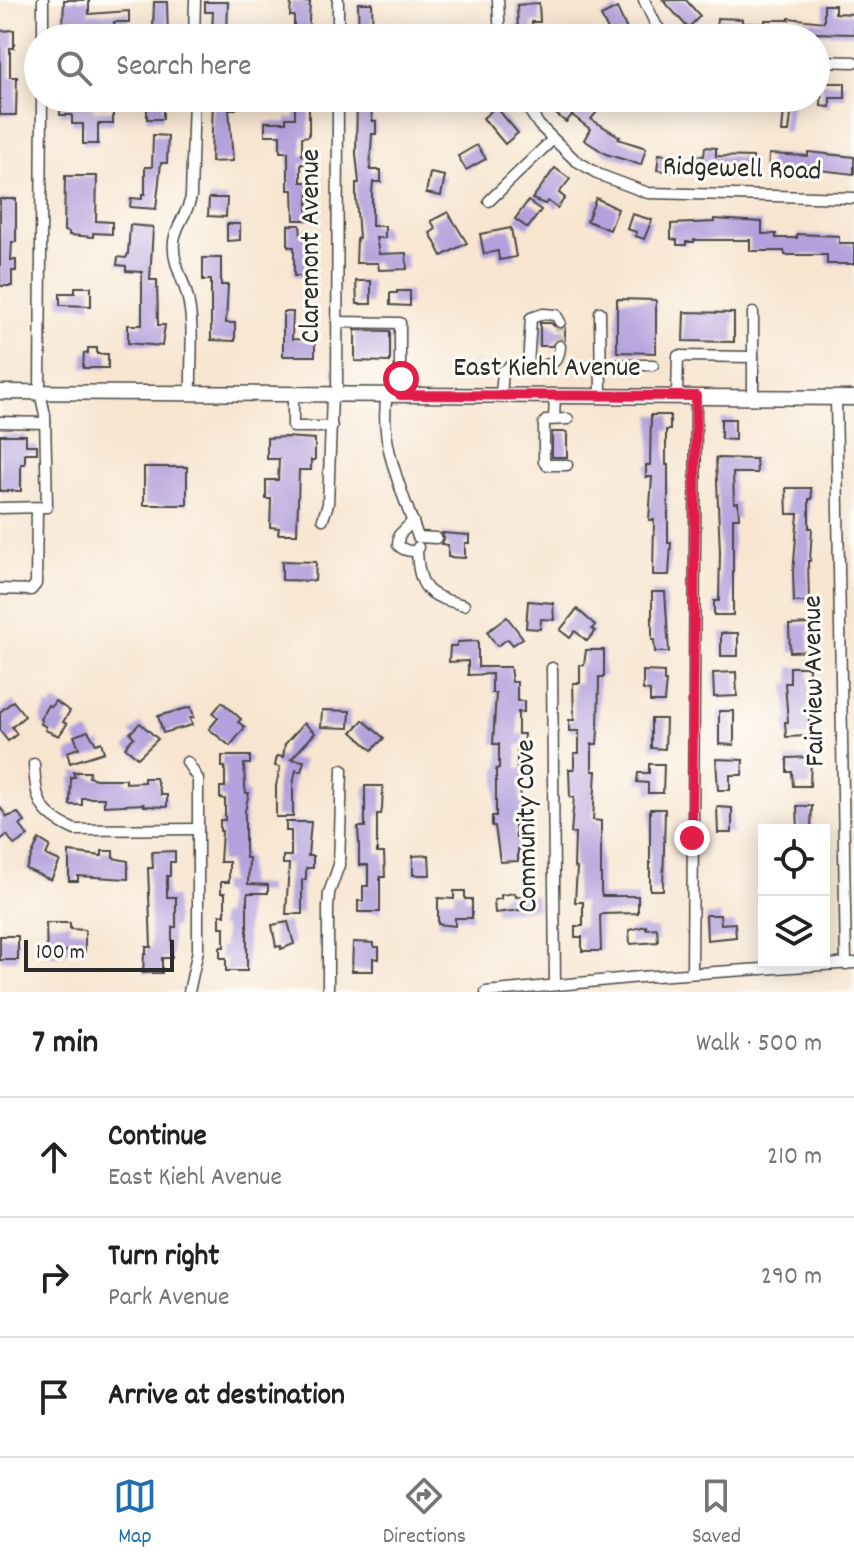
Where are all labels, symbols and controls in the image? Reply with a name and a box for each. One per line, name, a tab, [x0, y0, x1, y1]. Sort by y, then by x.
search box	[24, 24, 830, 112]
icon: search	[52, 46, 96, 90]
text: Search here	[116, 47, 252, 90]
street label: Ridgewell Road	[662, 148, 822, 194]
street label: Claremont Avenue	[293, 149, 333, 343]
street label: East Kiehl Avenue	[453, 350, 641, 390]
route start	[383, 361, 419, 397]
street label: Fairview Avenue	[795, 595, 837, 767]
street label: Community Cove	[507, 739, 551, 913]
route end	[674, 820, 710, 856]
map controls	[758, 824, 830, 968]
button: locate	[758, 824, 830, 896]
button: layers	[758, 896, 830, 968]
scale bar	[24, 936, 174, 972]
text: 100 m	[36, 938, 85, 969]
text: 7 min	[32, 1020, 98, 1069]
text: Walk · 500 m	[696, 1026, 822, 1063]
text: Continue	[108, 1117, 207, 1160]
icon: ahead	[32, 1135, 76, 1179]
text: 210 m	[767, 1139, 822, 1176]
text: East Kiehl Avenue	[108, 1160, 282, 1197]
text: Turn right	[108, 1237, 219, 1280]
icon: right	[32, 1255, 76, 1299]
text: 290 m	[761, 1259, 822, 1296]
text: Park Avenue	[108, 1280, 229, 1317]
icon: arrive	[32, 1375, 76, 1419]
text: Arrive at destination	[108, 1376, 345, 1419]
tab: Map	[113, 1474, 157, 1553]
tab: Directions	[383, 1474, 466, 1553]
tab: Saved	[692, 1474, 741, 1553]

